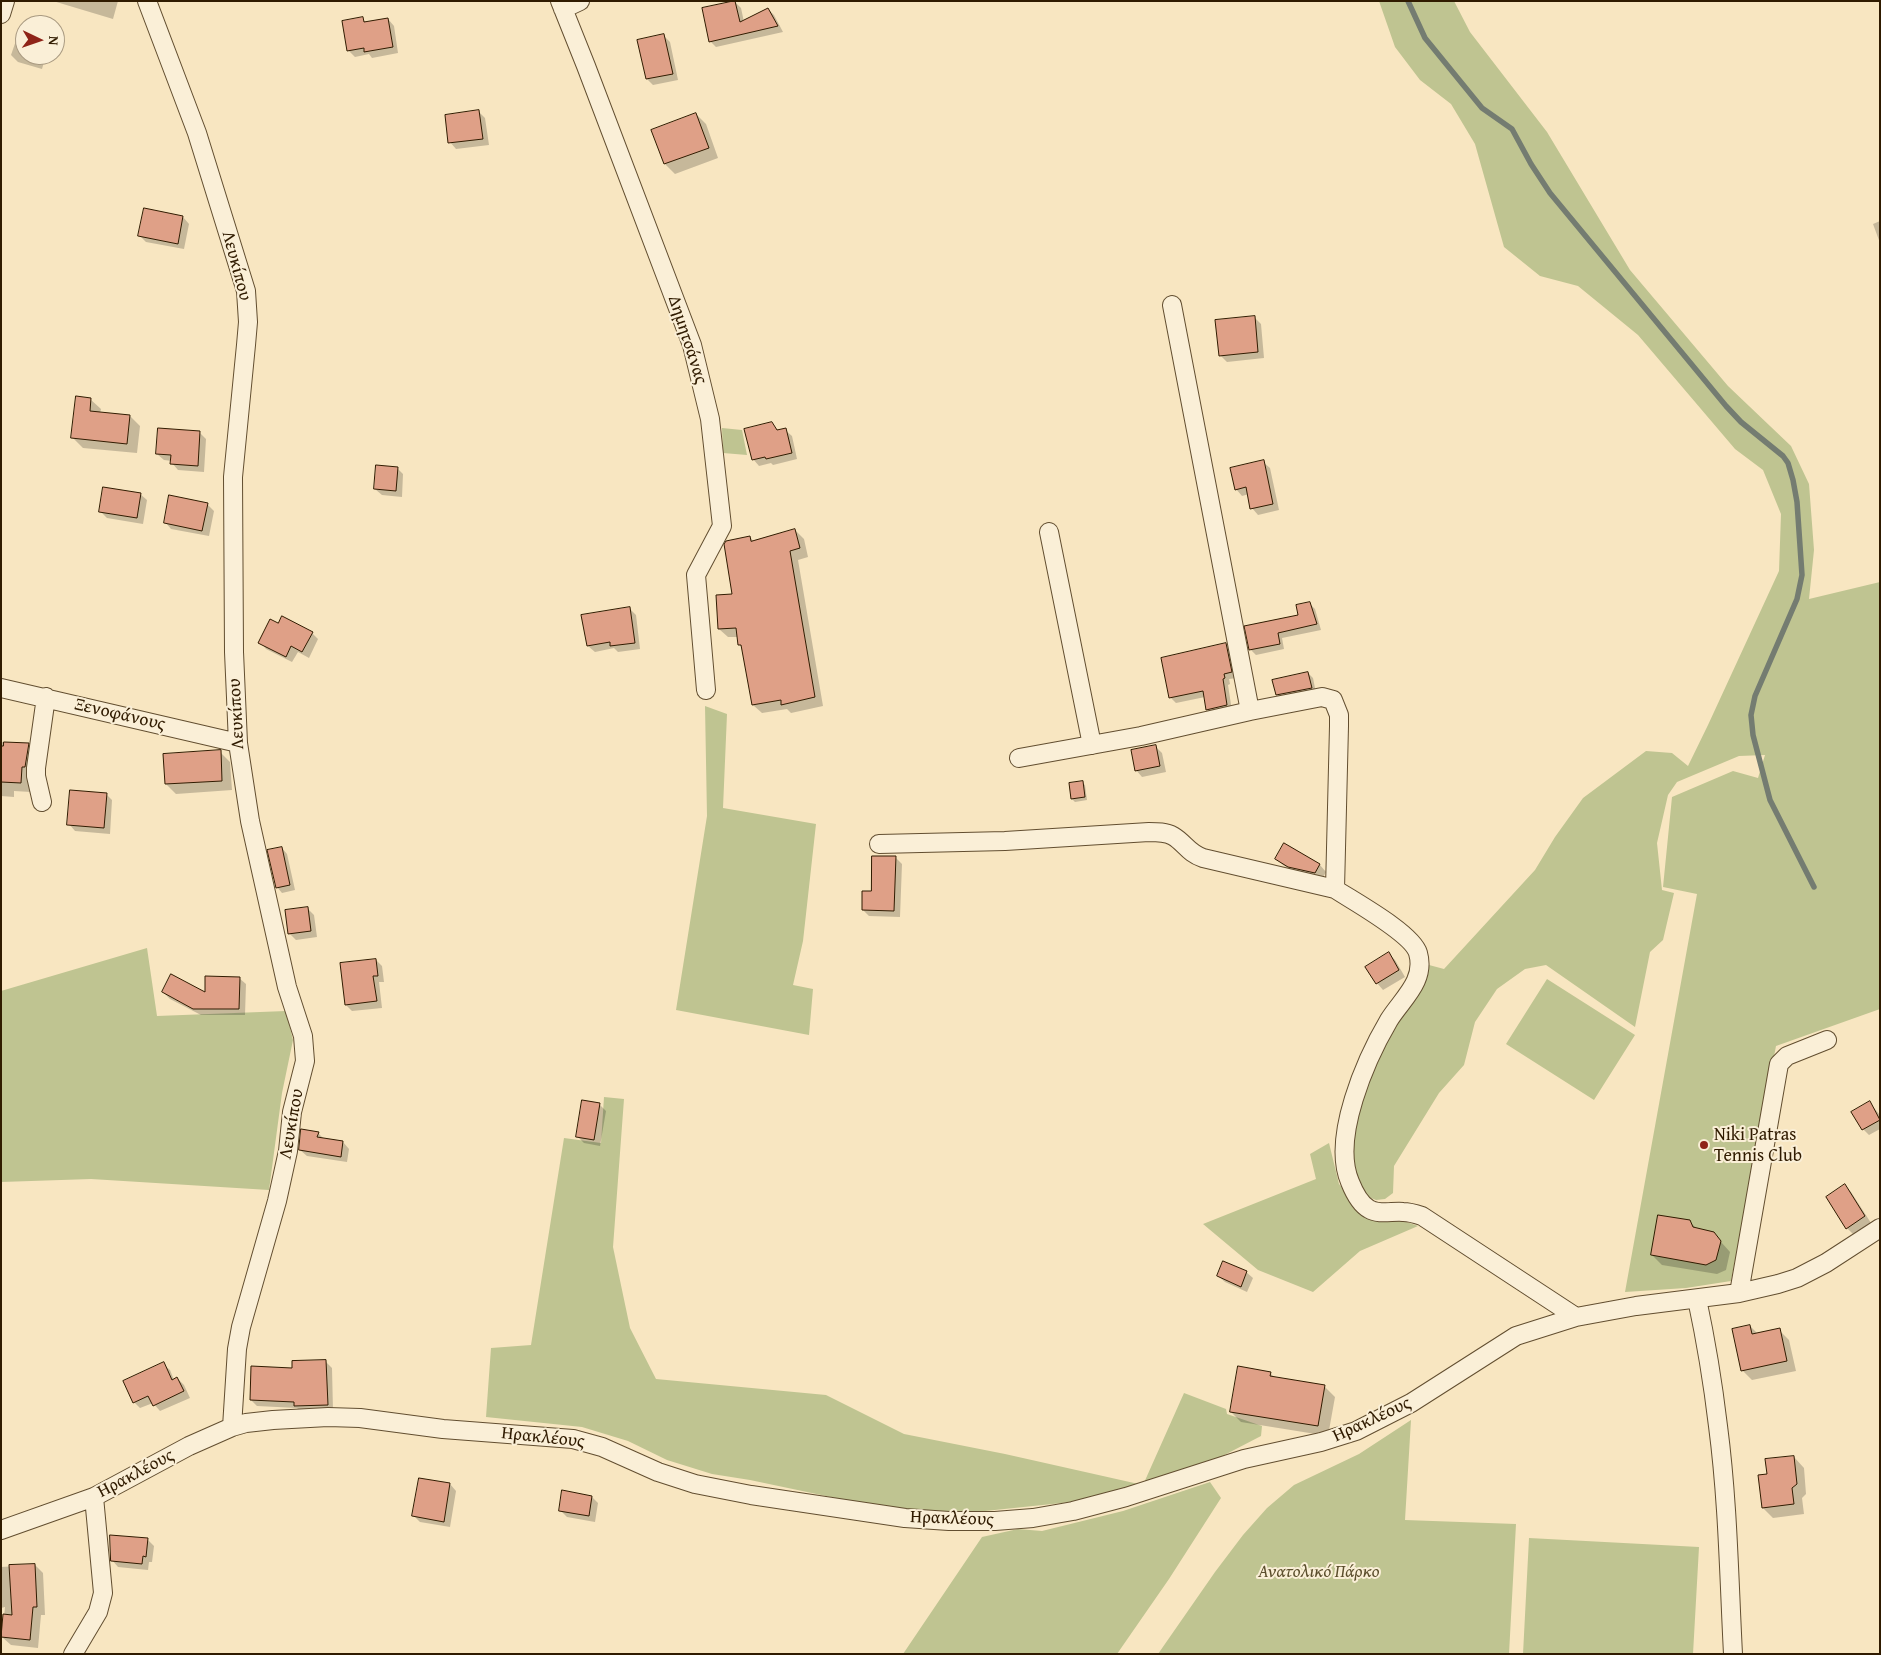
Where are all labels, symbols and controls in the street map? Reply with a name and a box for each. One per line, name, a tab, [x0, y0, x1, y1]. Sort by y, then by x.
north arrow	[15, 15, 65, 65]
text: N	[44, 36, 64, 46]
street label: Λευκίπου	[216, 229, 256, 303]
street label: Δημητσάνας	[663, 293, 711, 387]
street label: Λευκίπου	[224, 678, 250, 750]
street label: Ξενοφάνους	[73, 694, 167, 736]
street label: Λευκίπου	[275, 1087, 309, 1161]
place label: Niki Patras Tennis Club	[1714, 1124, 1802, 1166]
marker: Niki Patras Tennis Club	[1698, 1139, 1710, 1151]
street label: Ηρακλέους	[1330, 1393, 1414, 1447]
street label: Ηρακλέους	[500, 1423, 586, 1453]
street label: Ηρακλέους	[94, 1445, 178, 1503]
street label: Ηρακλέους	[910, 1507, 994, 1531]
park label: Ανατολικό Πάρκο	[1258, 1561, 1380, 1583]

